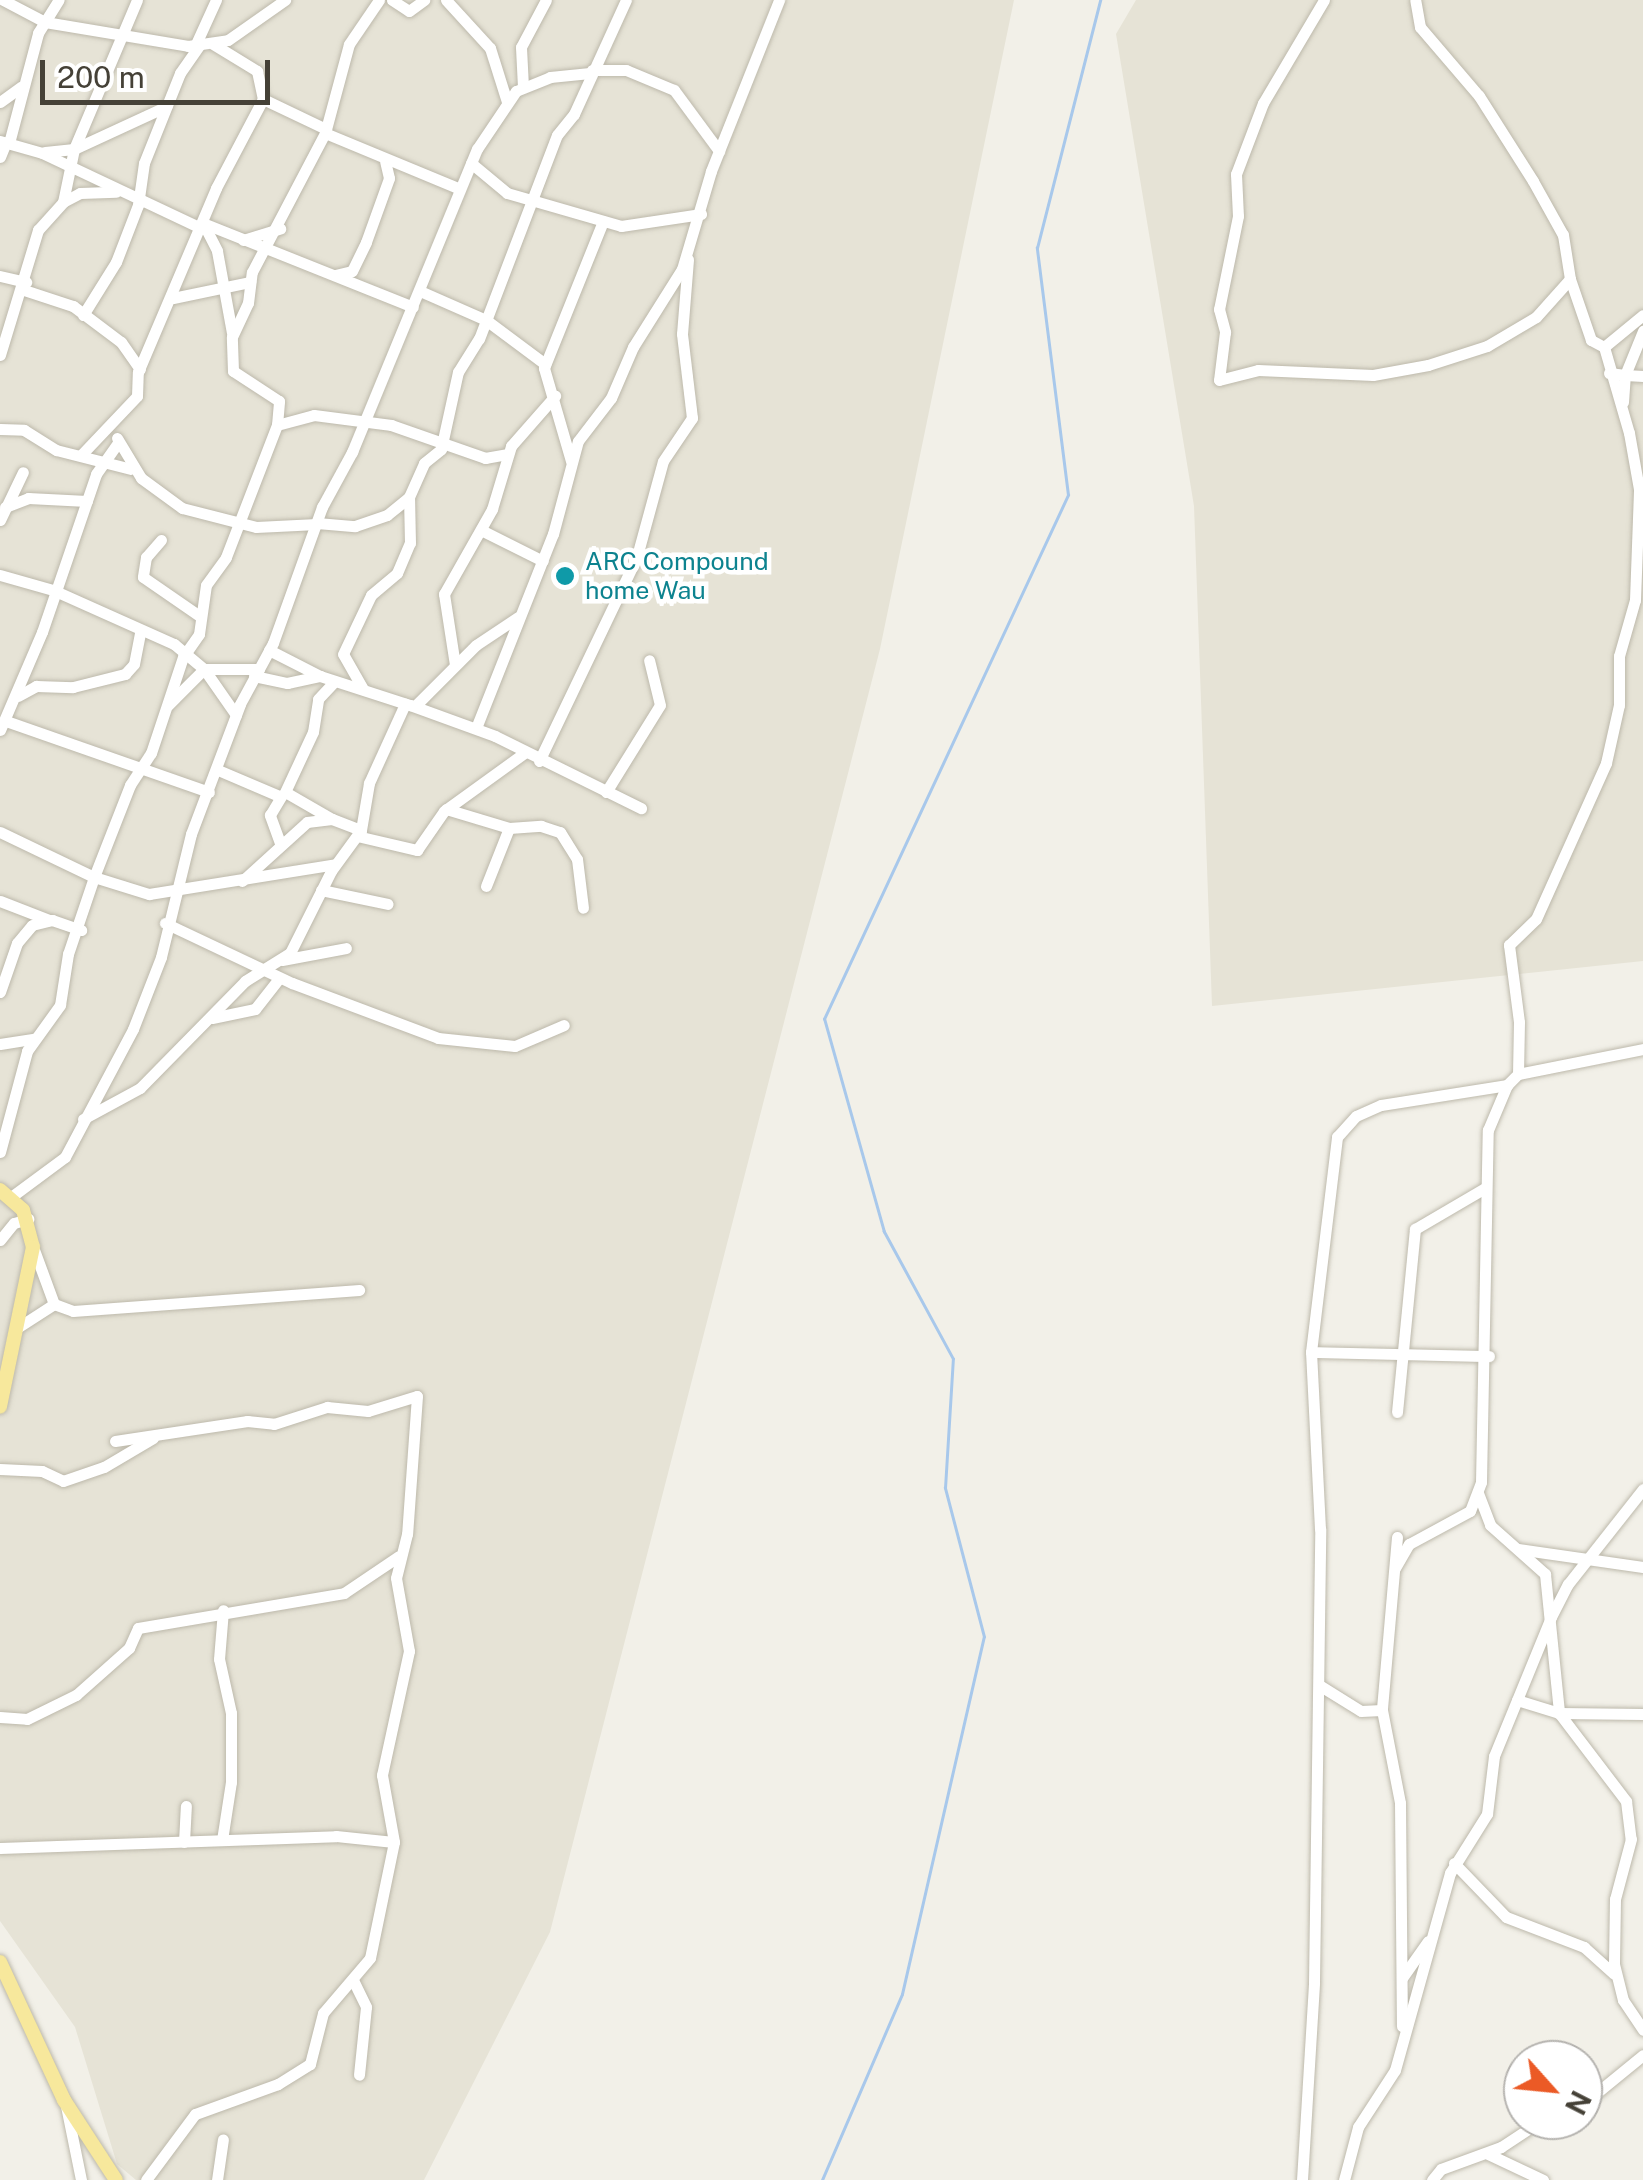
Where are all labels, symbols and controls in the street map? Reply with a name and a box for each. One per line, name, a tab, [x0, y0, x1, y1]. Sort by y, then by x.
scale bar	[45, 40, 275, 102]
text: 200 m	[57, 59, 145, 95]
place label: ARC Compound home Wau	[585, 547, 769, 606]
marker: ARC Compound home Wau	[554, 565, 576, 587]
north arrow	[1503, 2040, 1603, 2140]
text: N	[1559, 2086, 1598, 2120]

